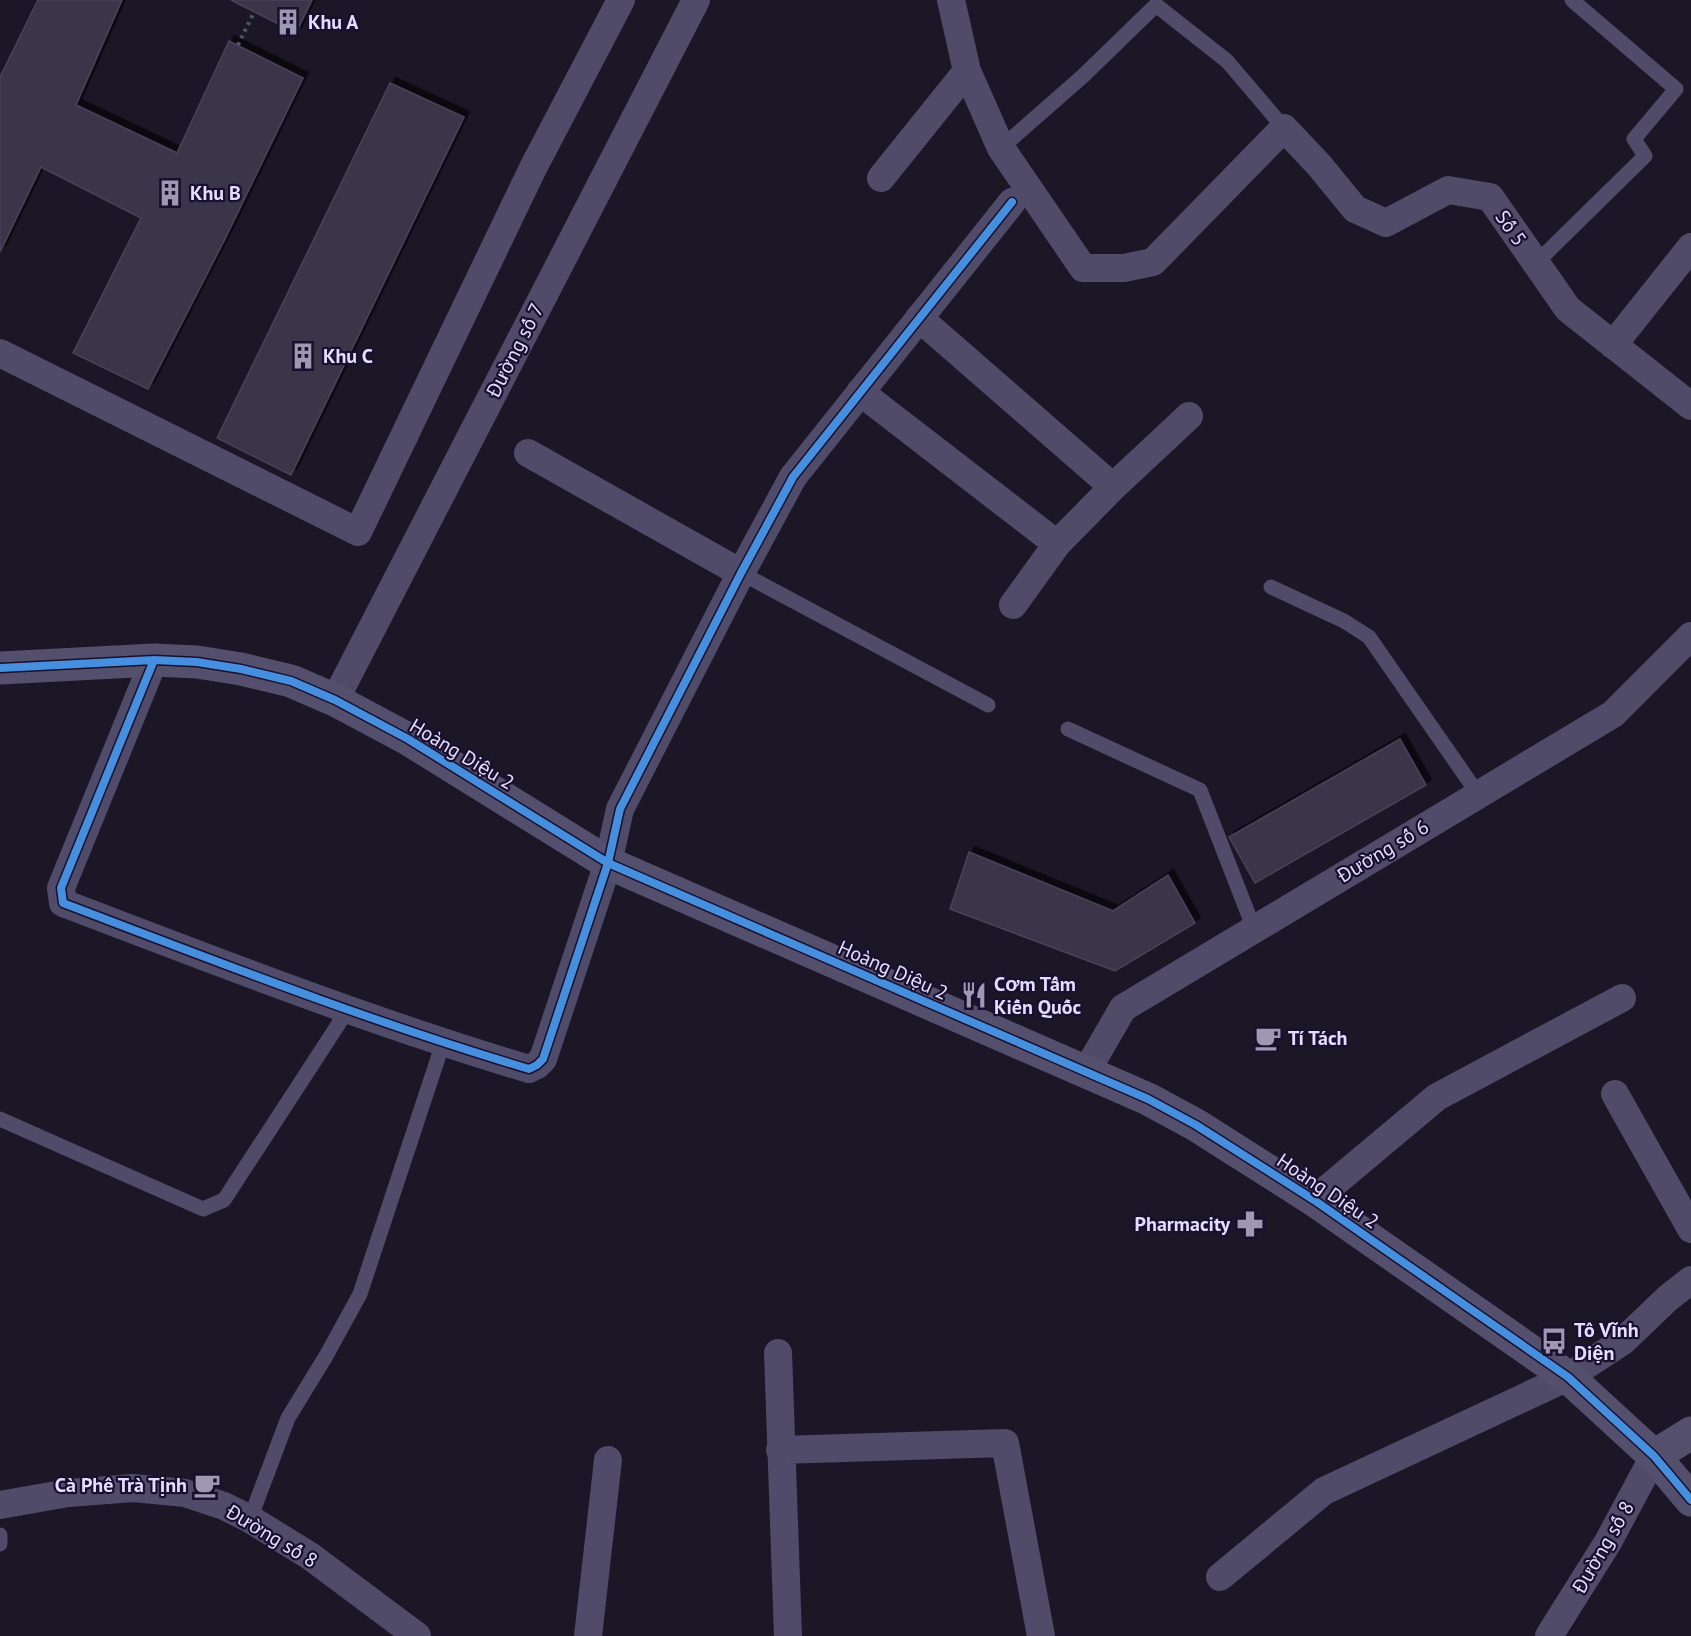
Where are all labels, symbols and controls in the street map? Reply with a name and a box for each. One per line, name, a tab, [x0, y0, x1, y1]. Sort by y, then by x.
building icon: Khu A	[273, 7, 303, 37]
place label: Khu A	[308, 9, 359, 35]
building icon: Khu B	[155, 178, 185, 208]
place label: Khu B	[190, 180, 241, 206]
street label: Số 5	[1490, 205, 1532, 251]
street label: Đường số 7	[480, 299, 550, 402]
building icon: Khu C	[288, 341, 318, 371]
place label: Khu C	[323, 343, 373, 369]
street label: Hoàng Diệu 2	[405, 713, 519, 795]
street label: Đường số 6	[1332, 814, 1433, 889]
street label: Hoàng Diệu 2	[834, 934, 952, 1006]
place label: Cơm Tấm Kiến Quốc	[994, 971, 1082, 1020]
restaurant icon: Cơm Tấm Kiến Quốc	[959, 980, 989, 1010]
cafe icon: Tí Tách	[1253, 1023, 1283, 1053]
place label: Tí Tách	[1288, 1025, 1348, 1051]
street label: Hoàng Diệu 2	[1272, 1147, 1384, 1235]
pharmacy icon: Pharmacity	[1235, 1209, 1265, 1239]
place label: Pharmacity	[1135, 1211, 1230, 1237]
place label: Tô Vĩnh Diện	[1574, 1317, 1639, 1366]
bus stop icon: Tô Vĩnh Diện	[1539, 1326, 1569, 1356]
cafe icon: Cà Phê Trà Tịnh	[192, 1470, 222, 1500]
place label: Cà Phê Trà Tịnh	[55, 1472, 187, 1498]
street label: Đường số 8	[1566, 1496, 1640, 1599]
street label: Đường số 8	[221, 1498, 322, 1573]

